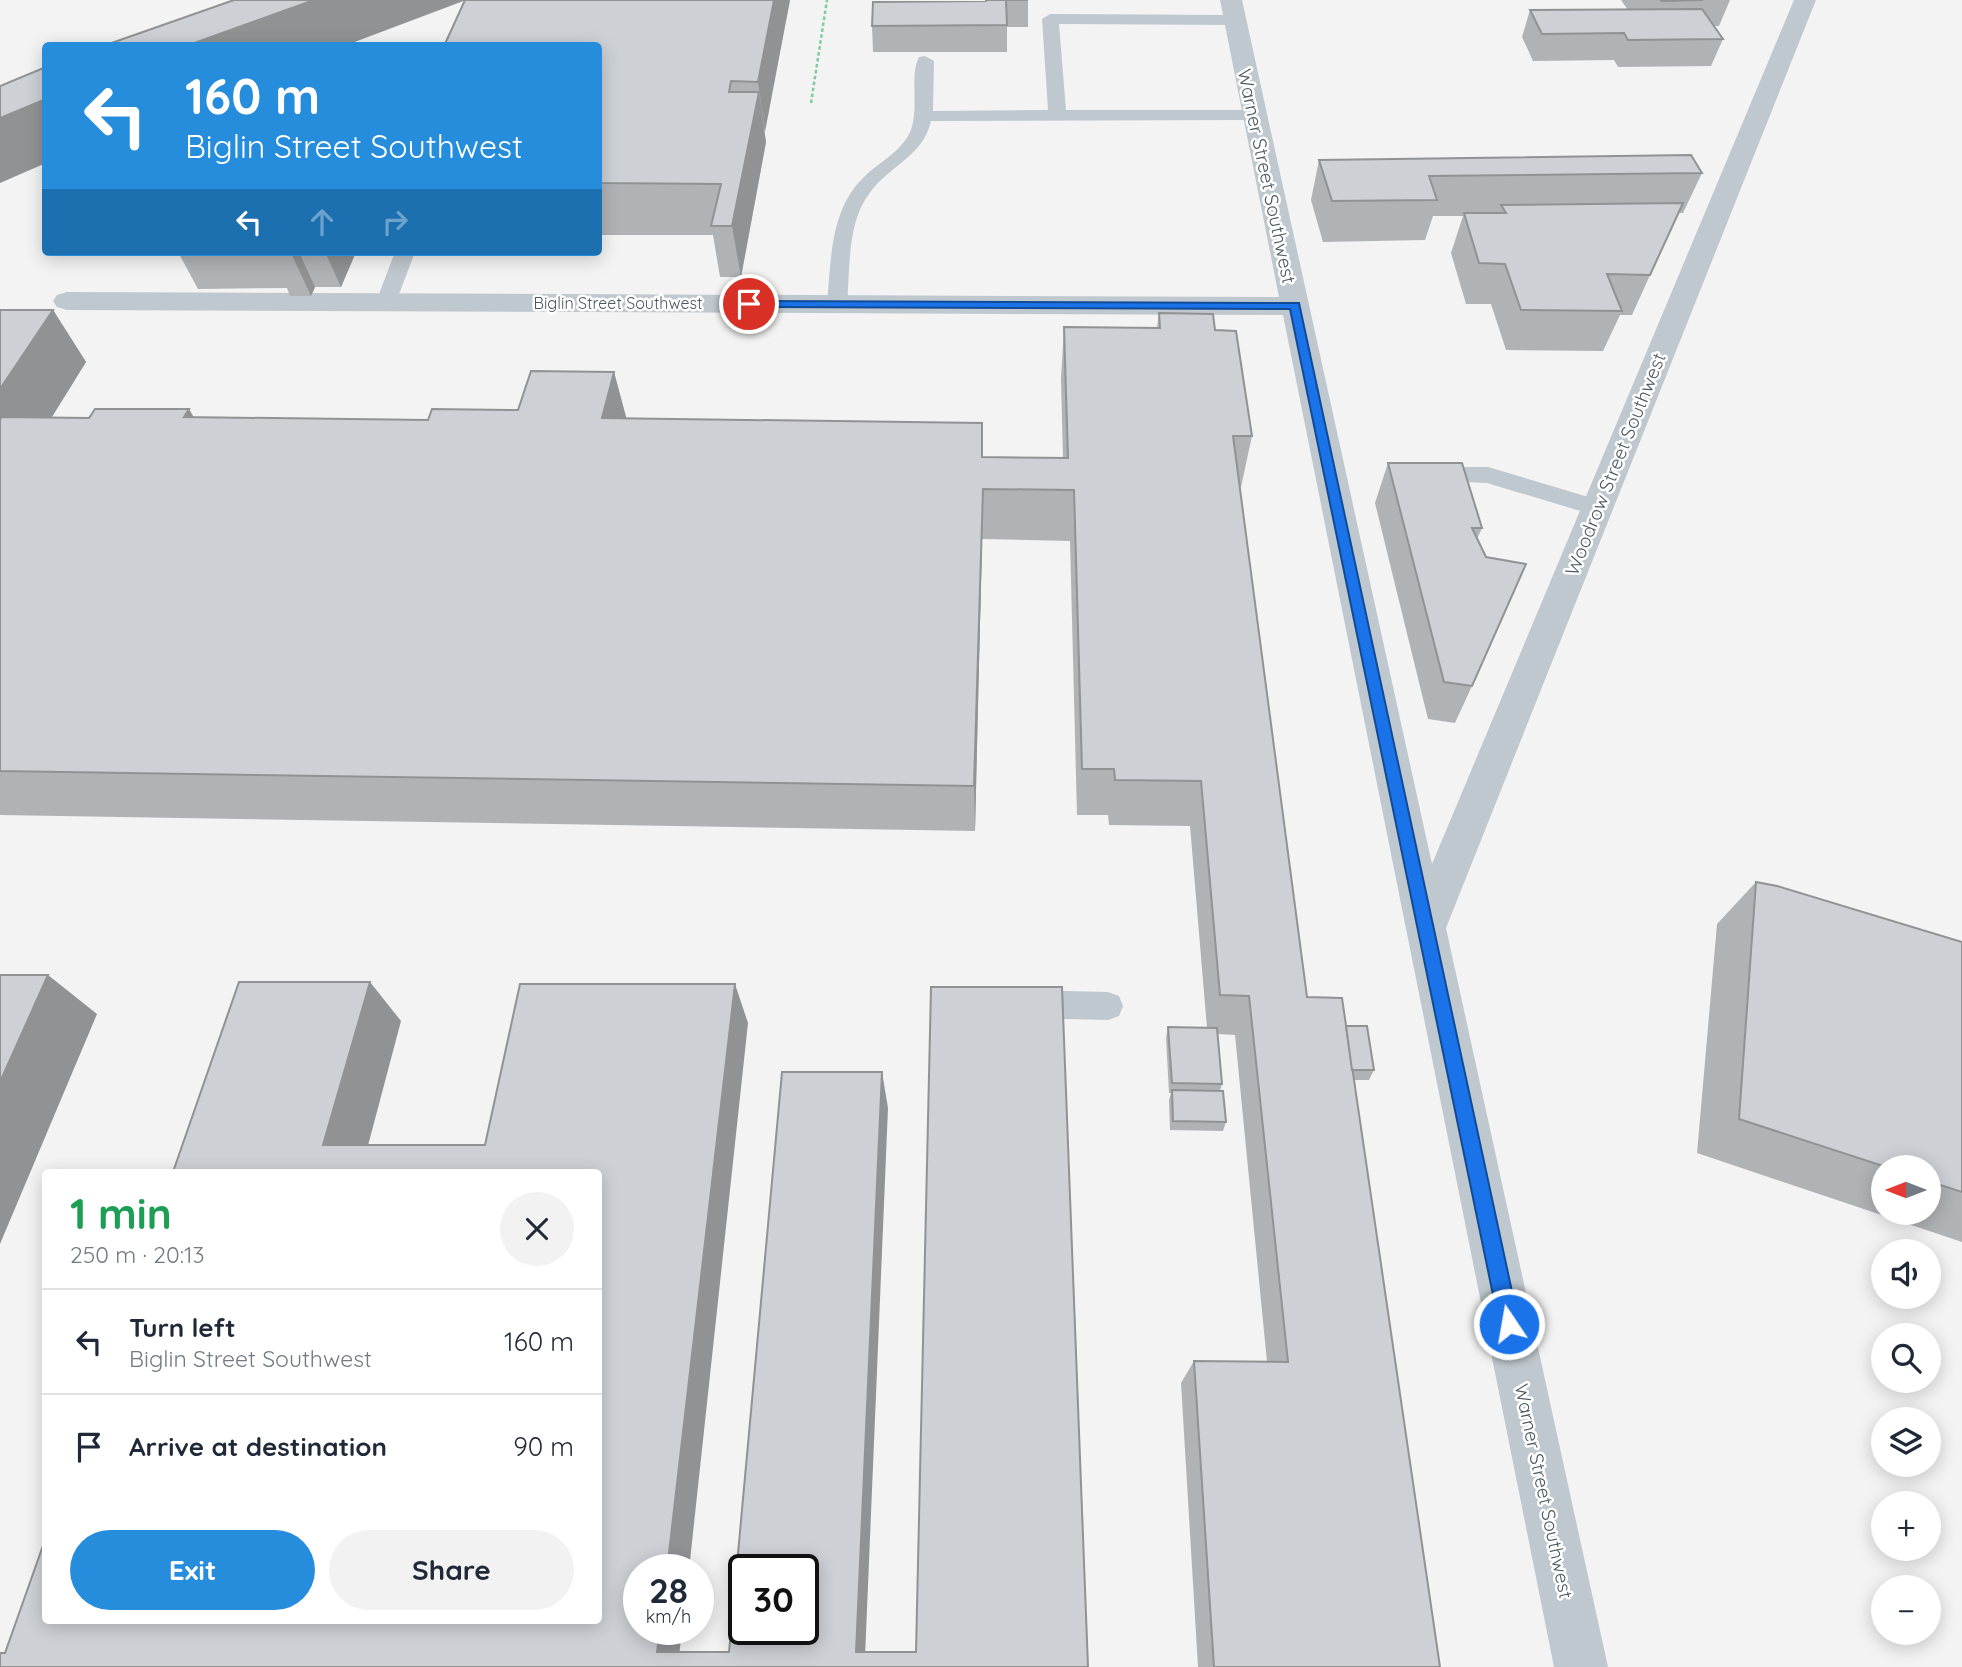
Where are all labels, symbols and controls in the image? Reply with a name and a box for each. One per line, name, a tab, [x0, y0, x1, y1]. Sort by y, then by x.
text: 160 m	[185, 65, 320, 126]
street label: Warner Street Southwest	[1233, 66, 1301, 286]
icon: left	[70, 70, 161, 161]
text: Biglin Street Southwest	[185, 126, 523, 166]
icon: left	[230, 203, 268, 241]
icon: ahead	[303, 203, 341, 241]
icon: right	[376, 203, 414, 241]
pin	[719, 274, 779, 334]
icon: arrive	[730, 285, 768, 323]
street label: Biglin Street Southwest	[534, 293, 702, 313]
street label: Woodrow Street Southwest	[1559, 349, 1671, 579]
north arrow	[1871, 1155, 1941, 1225]
map controls	[1871, 1155, 1941, 1645]
text: 1 min	[70, 1187, 172, 1240]
button: close	[500, 1192, 574, 1266]
button: sound	[1871, 1239, 1941, 1309]
text: 250 m · 20:13	[70, 1240, 205, 1269]
position arrow	[1472, 1287, 1546, 1361]
text: Turn left	[129, 1311, 236, 1344]
icon: left	[70, 1323, 108, 1361]
button: search	[1871, 1323, 1941, 1393]
text: 160 m	[504, 1325, 574, 1358]
text: Biglin Street Southwest	[129, 1344, 372, 1373]
street label: Warner Street Southwest	[1510, 1381, 1578, 1601]
button: layers	[1871, 1407, 1941, 1477]
icon: arrive	[70, 1428, 108, 1466]
text: Arrive at destination	[129, 1430, 387, 1463]
text: 90 m	[513, 1430, 574, 1463]
button: +	[1871, 1491, 1941, 1561]
button: Exit	[70, 1530, 315, 1610]
button: Share	[329, 1530, 574, 1610]
speed limit sign: 30	[728, 1554, 819, 1645]
text: 28	[649, 1568, 688, 1612]
button: −	[1871, 1575, 1941, 1645]
text: km/h	[646, 1605, 691, 1628]

